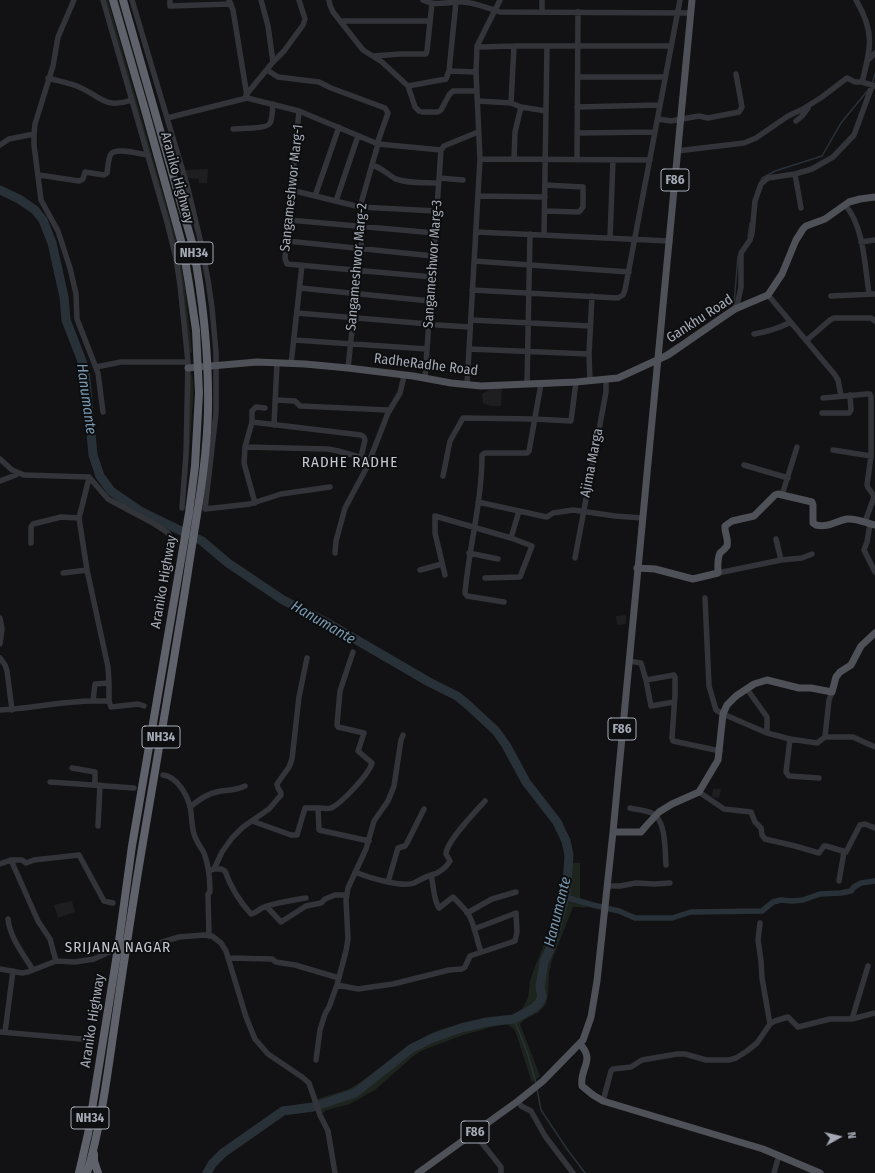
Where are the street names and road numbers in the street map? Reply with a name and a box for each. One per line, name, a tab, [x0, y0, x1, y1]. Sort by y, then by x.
street label: Sangameshwor Marg-1	[277, 124, 307, 252]
street label: Araniko Highway	[157, 130, 197, 226]
road number: F86	[661, 169, 689, 191]
street label: Sangameshwor Marg-3	[420, 199, 446, 329]
street label: Sangameshwor Marg-2	[343, 202, 371, 332]
road number: NH34	[175, 242, 213, 264]
street label: Gankhu Road	[664, 291, 736, 347]
street label: RadheRadhe Road	[373, 350, 479, 380]
street label: Ajima Marga	[577, 427, 607, 499]
street label: Araniko Highway	[148, 534, 180, 630]
road number: F86	[608, 718, 636, 740]
road number: NH34	[142, 726, 180, 748]
street label: Araniko Highway	[77, 973, 109, 1069]
road number: NH34	[71, 1107, 109, 1129]
road number: F86	[461, 1121, 489, 1143]

